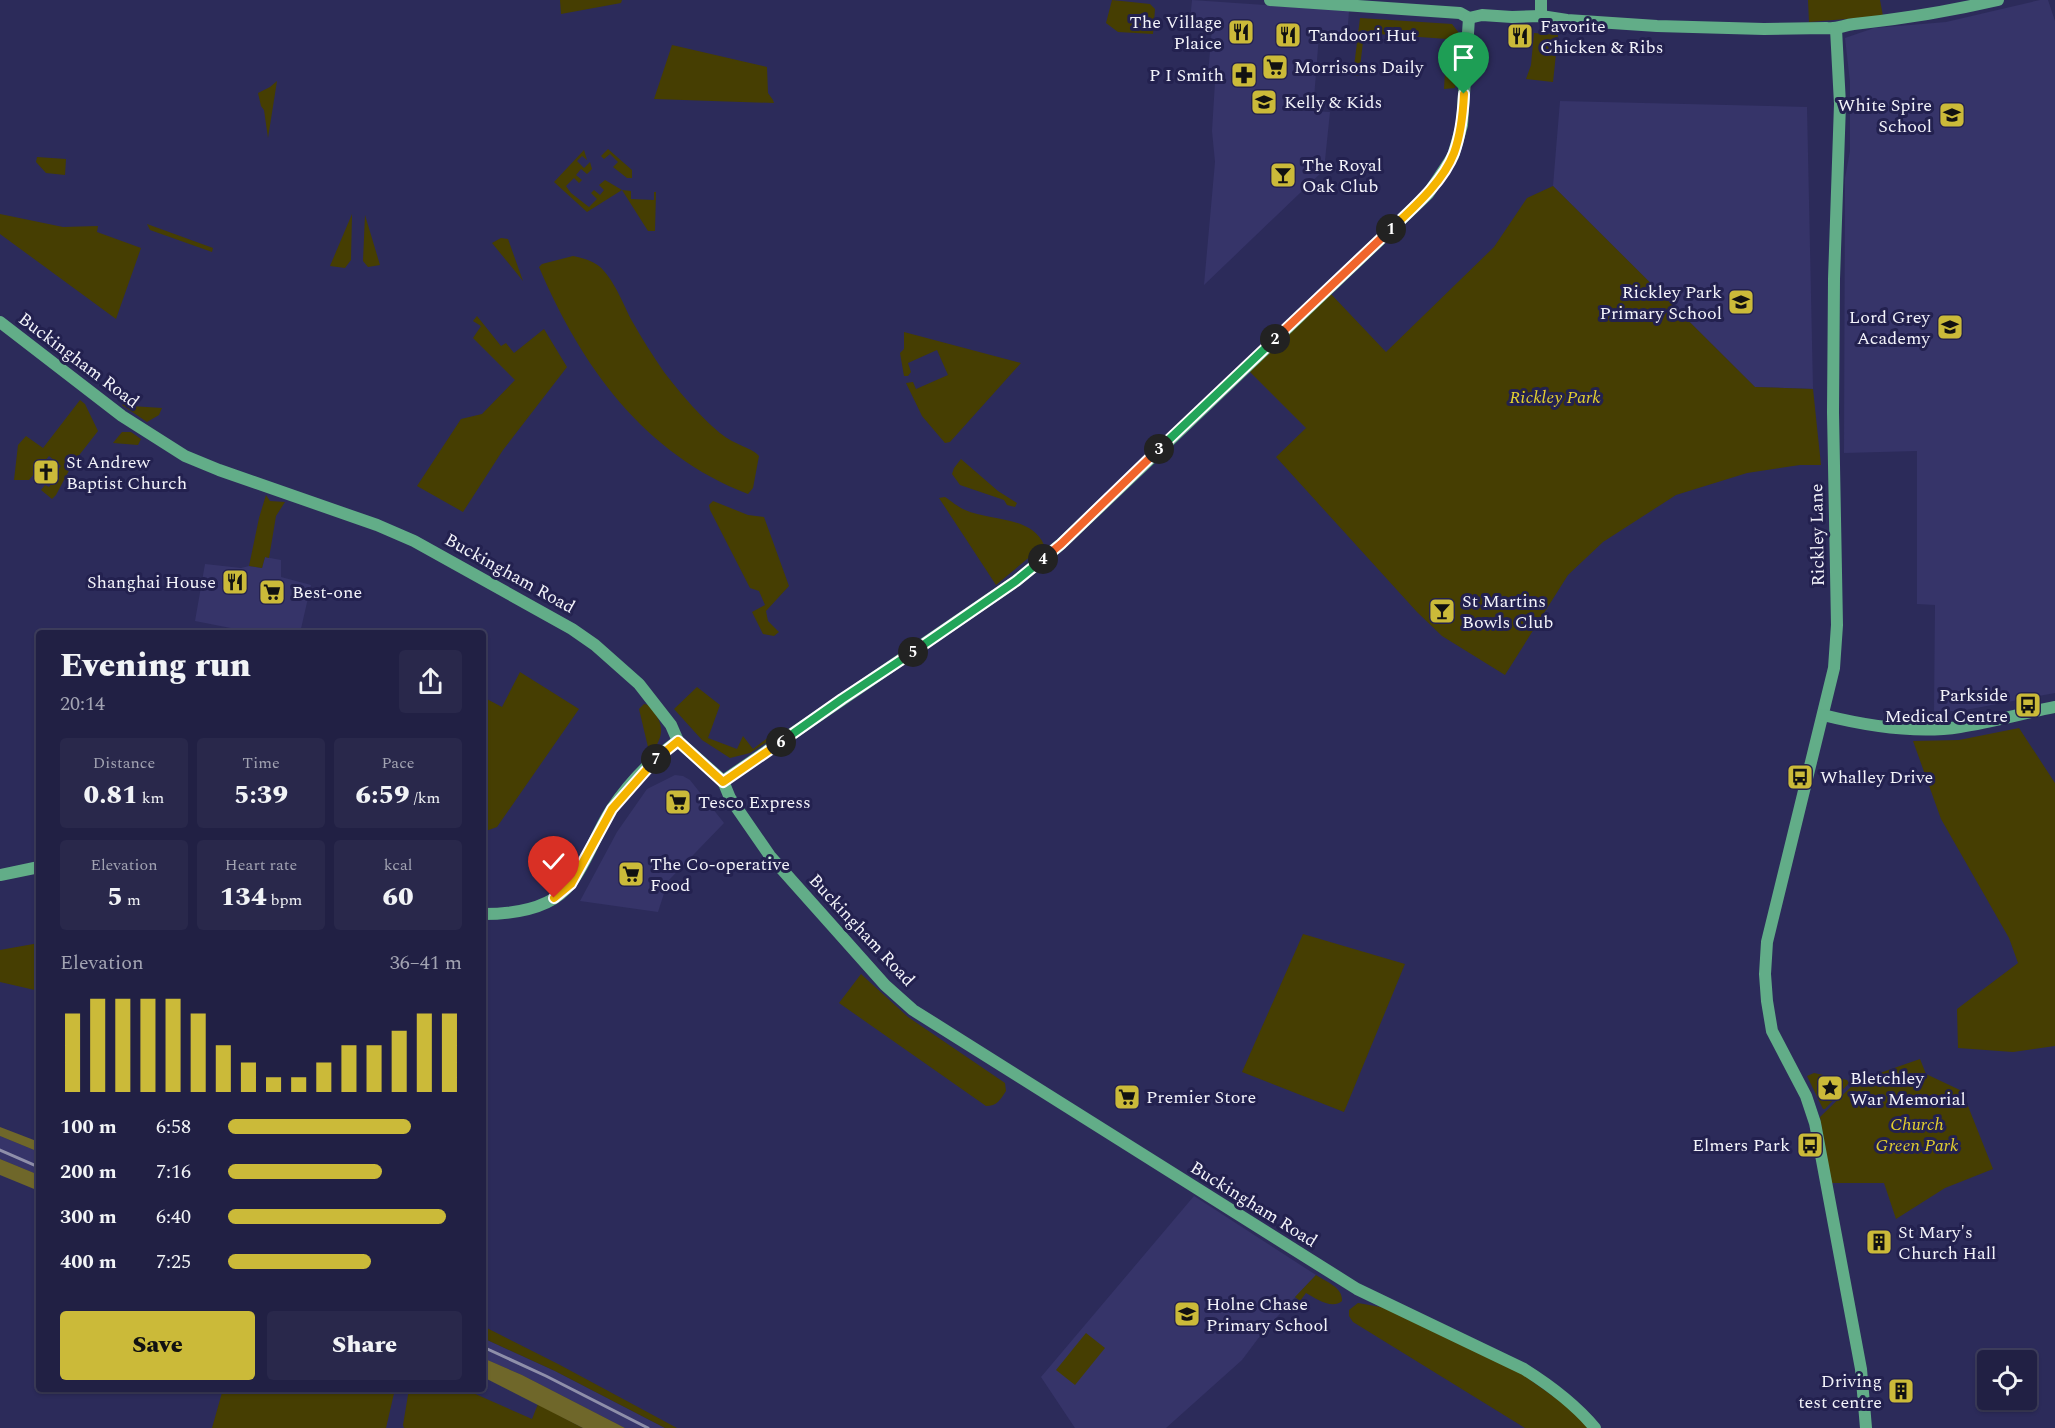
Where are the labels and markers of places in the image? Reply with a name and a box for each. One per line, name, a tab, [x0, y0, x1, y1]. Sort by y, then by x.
place label: The Village Plaice	[1130, 9, 1222, 57]
place label: Favorite Chicken & Ribs	[1540, 13, 1663, 61]
restaurant icon: The Village Plaice	[1226, 17, 1256, 47]
restaurant icon: Tandoori Hut	[1273, 20, 1303, 50]
restaurant icon: Favorite Chicken & Ribs	[1505, 21, 1535, 51]
place label: Tandoori Hut	[1308, 22, 1417, 49]
pin	[1438, 32, 1489, 94]
supermarket icon: Morrisons Daily	[1260, 52, 1290, 82]
place label: Morrisons Daily	[1294, 54, 1425, 81]
pharmacy icon: P I Smith	[1229, 60, 1259, 90]
place label: P I Smith	[1149, 62, 1224, 89]
school or university icon: Kelly & Kids	[1249, 87, 1279, 117]
place label: Kelly & Kids	[1284, 89, 1382, 116]
place label: White Spire School	[1837, 92, 1932, 140]
school or university icon: White Spire School	[1937, 100, 1967, 130]
place label: The Royal Oak Club	[1302, 152, 1382, 200]
bar icon: The Royal Oak Club	[1268, 160, 1298, 190]
pin: 1	[1376, 214, 1406, 244]
place label: Rickley Park Primary School	[1600, 279, 1722, 327]
school or university icon: Rickley Park Primary School	[1726, 287, 1756, 317]
place label: Lord Grey Academy	[1849, 304, 1931, 352]
school or university icon: Lord Grey Academy	[1935, 312, 1965, 342]
pin: 2	[1260, 324, 1290, 354]
pin: 3	[1144, 434, 1174, 464]
place label: St Andrew Baptist Church	[66, 449, 187, 497]
church icon: St Andrew Baptist Church	[31, 457, 61, 487]
pin: 4	[1028, 544, 1058, 574]
restaurant icon: Shanghai House	[220, 567, 250, 597]
place label: Shanghai House	[87, 569, 216, 596]
supermarket icon: Best-one	[257, 577, 287, 607]
place label: Best-one	[292, 579, 362, 606]
place label: St Martins Bowls Club	[1462, 588, 1553, 636]
bar icon: St Martins Bowls Club	[1427, 596, 1457, 626]
pin: 5	[898, 637, 928, 667]
place label: Parkside Medical Centre	[1885, 682, 2008, 730]
bus stop icon: Parkside Medical Centre	[2013, 690, 2043, 720]
pin: 6	[766, 727, 796, 757]
pin: 7	[641, 744, 671, 774]
bus stop icon: Whalley Drive	[1785, 762, 1815, 792]
place label: Whalley Drive	[1820, 764, 1933, 791]
supermarket icon: Tesco Express	[663, 787, 693, 817]
place label: Tesco Express	[698, 789, 811, 816]
pin	[528, 836, 579, 898]
place label: The Co-operative Food	[650, 851, 790, 899]
supermarket icon: The Co-operative Food	[616, 859, 646, 889]
place label: Bletchley War Memorial	[1850, 1065, 1966, 1113]
place icon: Bletchley War Memorial	[1815, 1073, 1845, 1103]
supermarket icon: Premier Store	[1112, 1082, 1142, 1112]
place label: Premier Store	[1146, 1084, 1256, 1111]
bus stop icon: Elmers Park	[1795, 1130, 1825, 1160]
place label: Elmers Park	[1692, 1132, 1790, 1159]
place label: St Mary's Church Hall	[1898, 1219, 1996, 1267]
building icon: St Mary's Church Hall	[1864, 1227, 1894, 1257]
place label: Holne Chase Primary School	[1206, 1291, 1328, 1339]
school or university icon: Holne Chase Primary School	[1172, 1299, 1202, 1329]
place label: Driving test centre	[1798, 1368, 1882, 1416]
building icon: Driving test centre	[1886, 1376, 1916, 1406]

